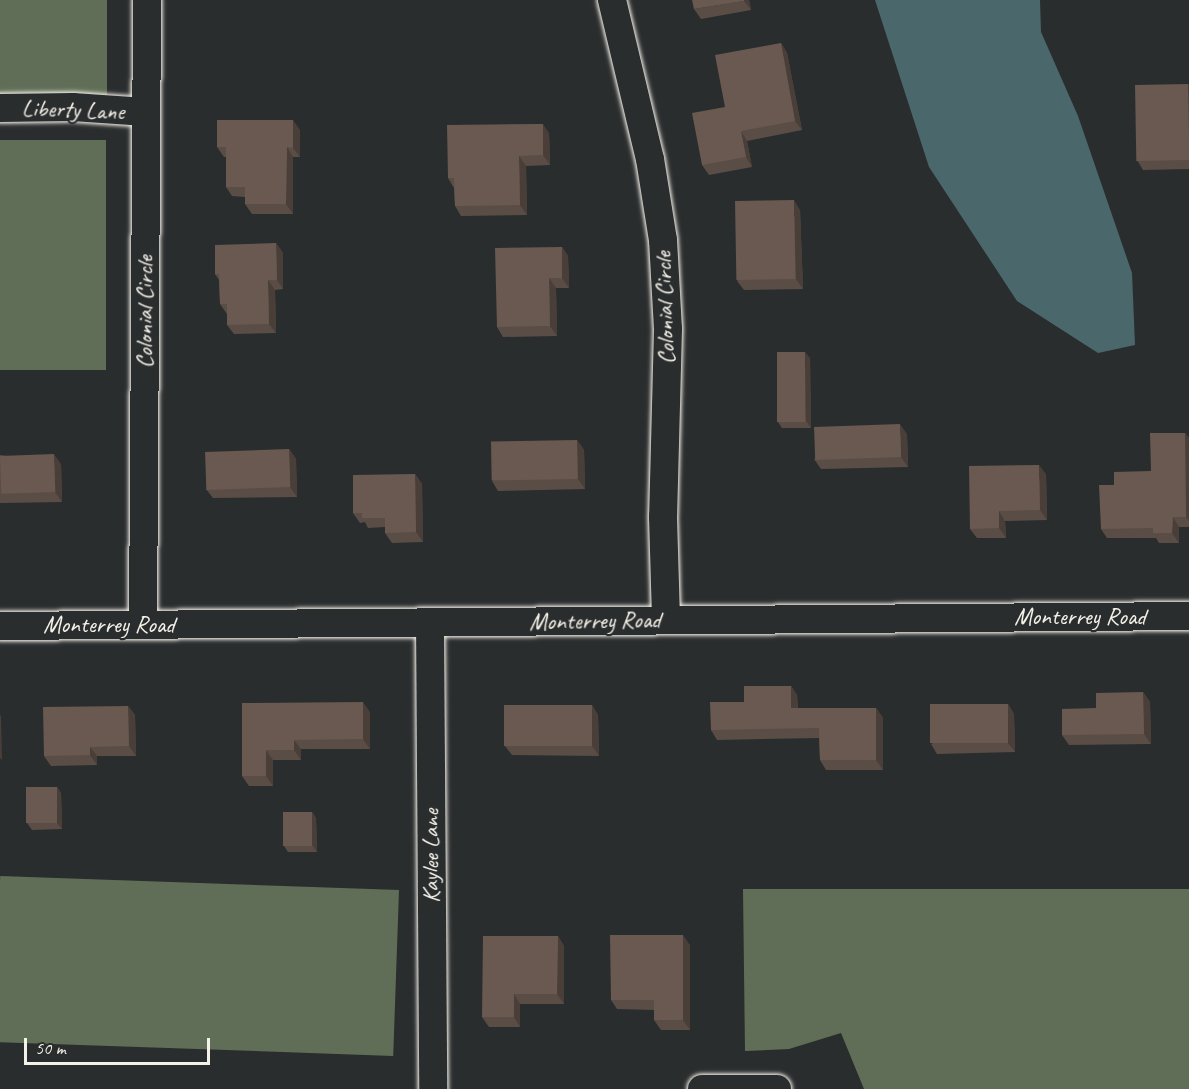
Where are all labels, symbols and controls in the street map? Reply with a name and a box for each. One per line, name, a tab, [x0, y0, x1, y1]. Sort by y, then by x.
street label: Liberty Lane	[21, 94, 125, 126]
street label: Colonial Circle	[649, 251, 681, 365]
street label: Colonial Circle	[131, 256, 159, 368]
street label: Monterrey Road	[1014, 603, 1146, 631]
street label: Monterrey Road	[529, 605, 661, 637]
street label: Monterrey Road	[43, 611, 175, 639]
street label: Kaylee Lane	[417, 809, 445, 903]
scale bar	[27, 1026, 213, 1064]
text: 50 m	[35, 1037, 66, 1059]

